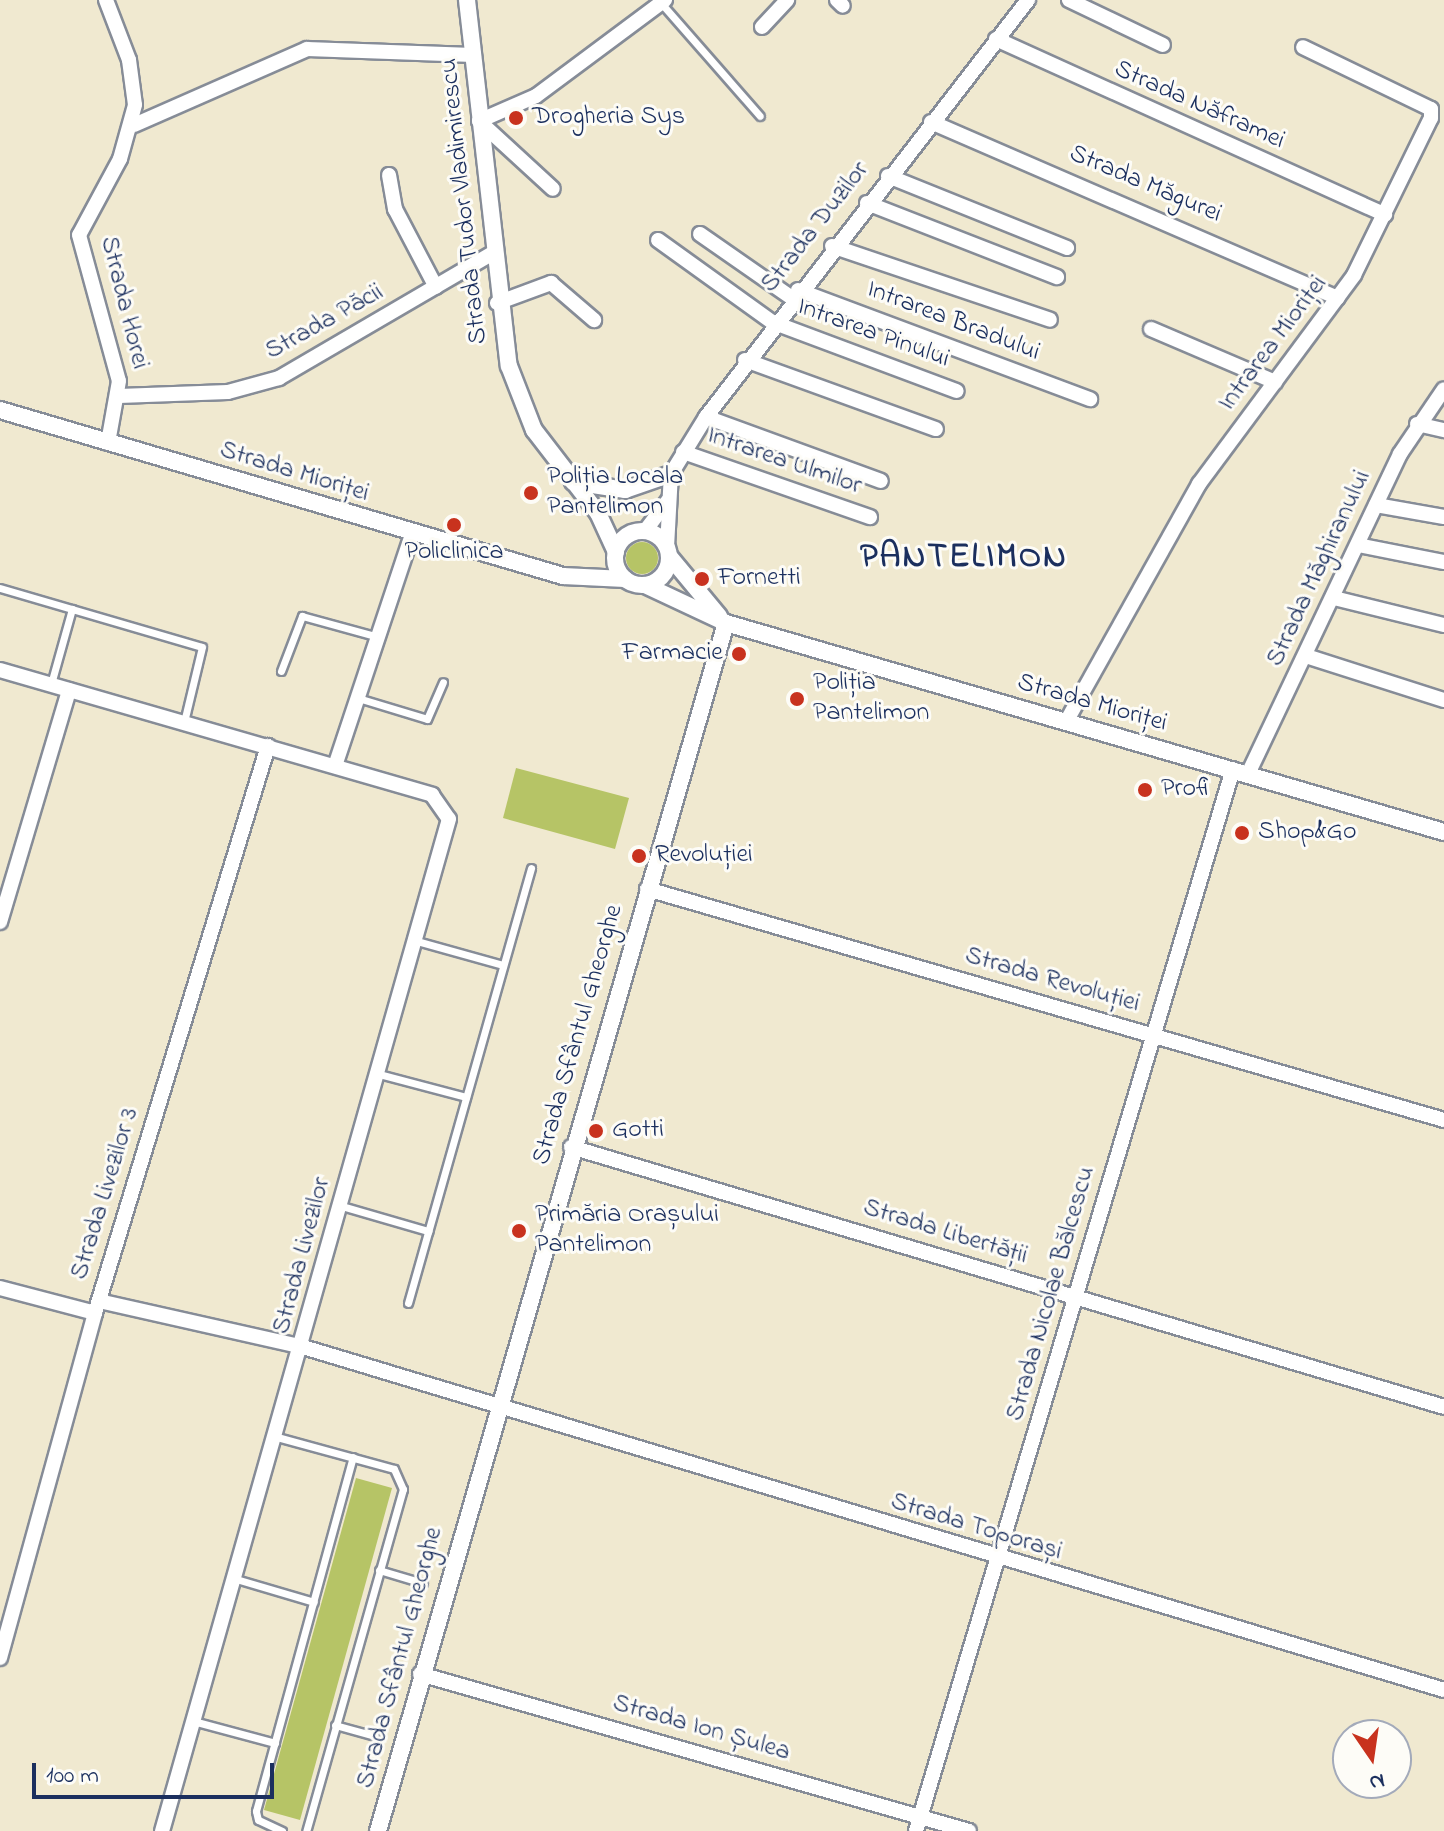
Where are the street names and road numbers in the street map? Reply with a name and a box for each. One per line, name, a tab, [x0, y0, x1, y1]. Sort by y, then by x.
street label: Strada Năframei	[1109, 54, 1289, 158]
street label: Strada Tudor Vladimirescu	[434, 56, 496, 346]
street label: Strada Măgurei	[1064, 139, 1226, 231]
street label: Strada Duzilor	[755, 156, 877, 300]
street label: Strada Horei	[91, 233, 155, 373]
street label: Intrarea Mioriței	[1213, 270, 1335, 418]
street label: Intrarea Bradului	[862, 275, 1044, 369]
street label: Strada Păcii	[260, 278, 390, 368]
street label: Intrarea Pinului	[793, 292, 953, 376]
street label: Intrarea Ulmilor	[703, 421, 865, 503]
street label: Strada Mioriței	[216, 436, 372, 510]
street label: Strada Măghiranului	[1261, 466, 1379, 672]
street label: Strada Mioriței	[1013, 668, 1171, 740]
street label: Strada Sfântul Gheorghe	[527, 901, 631, 1169]
street label: Strada Revoluției	[961, 941, 1143, 1021]
street label: Strada Livezilor 3	[65, 1104, 147, 1284]
street label: Strada Nicolae Bălcescu	[1001, 1163, 1103, 1425]
street label: Strada Livezilor	[267, 1174, 339, 1338]
street label: Strada Libertății	[859, 1193, 1031, 1273]
street label: Strada Toporași	[886, 1487, 1066, 1569]
street label: Strada Sfântul Gheorghe	[351, 1524, 451, 1792]
street label: Strada Ion Șulea	[609, 1689, 793, 1769]

